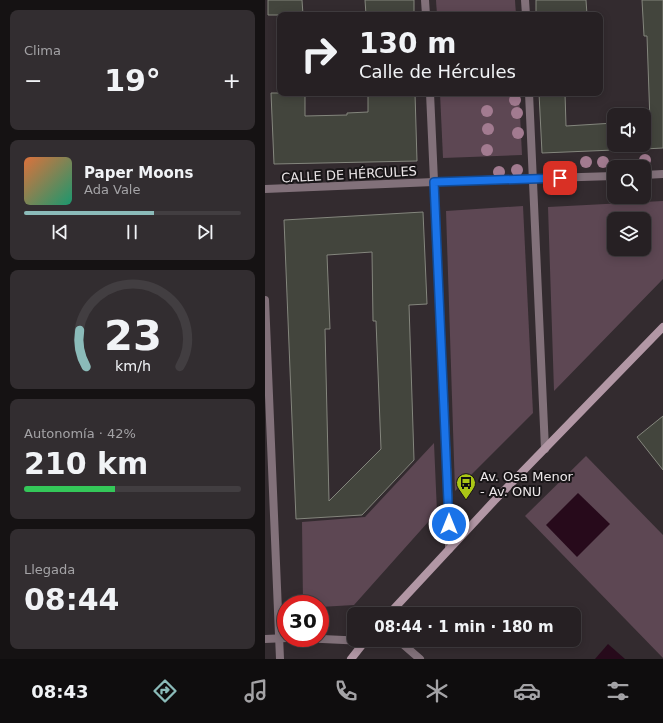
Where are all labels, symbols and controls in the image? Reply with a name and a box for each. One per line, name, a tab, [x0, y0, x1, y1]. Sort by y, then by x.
text: 130 m	[359, 27, 456, 60]
icon: right	[293, 28, 345, 80]
text: Clima	[24, 43, 61, 58]
text: Calle de Hércules	[359, 61, 516, 82]
text: 19°	[104, 63, 161, 98]
text: −	[24, 68, 42, 93]
text: +	[223, 68, 241, 93]
map controls	[607, 108, 651, 256]
button: sound	[607, 108, 651, 152]
button: search	[607, 160, 651, 204]
pin	[543, 161, 577, 195]
street label: CALLE DE HÉRCULES	[281, 163, 417, 186]
text: Paper Moons	[84, 164, 193, 182]
icon: arrive	[549, 167, 571, 189]
text: Ada Vale	[84, 182, 140, 197]
button: layers	[607, 212, 651, 256]
icon: previous	[49, 221, 71, 243]
icon: pause	[121, 221, 143, 243]
icon: next	[194, 221, 216, 243]
text: 23	[104, 311, 161, 360]
text: km/h	[114, 358, 151, 374]
text: Autonomía · 42%	[24, 426, 136, 441]
text: 210 km	[24, 446, 148, 481]
place label: Av. Osa Menor - Av. ONU	[480, 469, 574, 499]
bus stop icon: Av. Osa Menor - Av. ONU	[455, 472, 477, 500]
position arrow	[428, 503, 470, 545]
text: Llegada	[24, 562, 75, 577]
text: 08:44	[24, 582, 120, 617]
speed limit sign: 30	[277, 595, 329, 647]
text: 08:44 · 1 min · 180 m	[374, 618, 554, 636]
icon: directions	[151, 677, 179, 705]
icon: music	[242, 677, 270, 705]
icon: phone	[332, 677, 360, 705]
icon: climate	[423, 677, 451, 705]
icon: car	[513, 677, 541, 705]
icon: filters	[604, 677, 632, 705]
text: 08:43	[31, 681, 89, 702]

